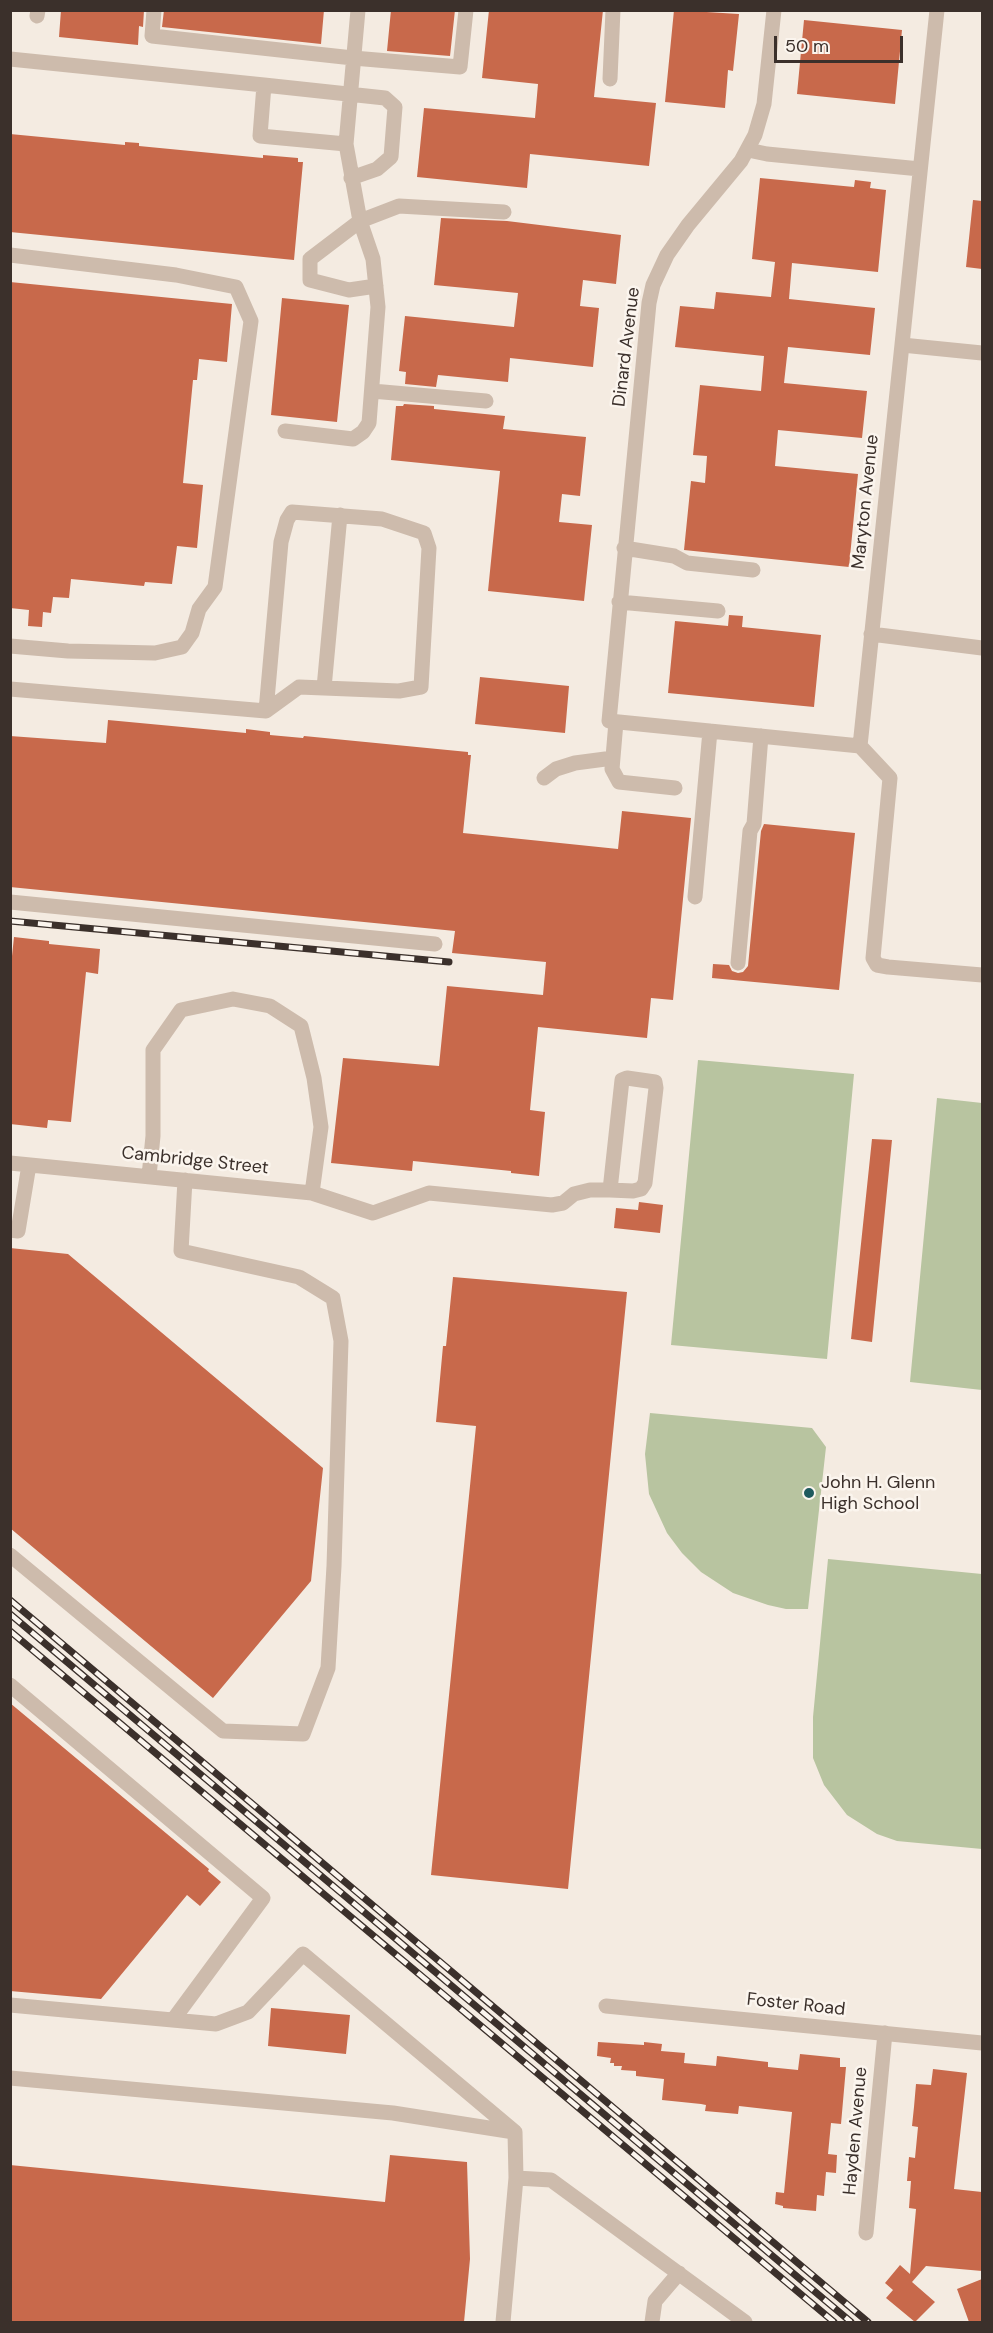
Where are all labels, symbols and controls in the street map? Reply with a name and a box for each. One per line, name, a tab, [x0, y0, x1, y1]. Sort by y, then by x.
scale bar	[777, 24, 906, 62]
text: 50 m	[785, 34, 829, 58]
street label: Dinard Avenue	[609, 286, 645, 408]
street label: Maryton Avenue	[848, 434, 884, 570]
street label: Cambridge Street	[120, 1143, 270, 1179]
place label: John H. Glenn High School	[821, 1472, 935, 1514]
marker: John H. Glenn High School	[802, 1486, 816, 1500]
street label: Foster Road	[746, 1989, 846, 2021]
street label: Hayden Avenue	[840, 2066, 872, 2196]

